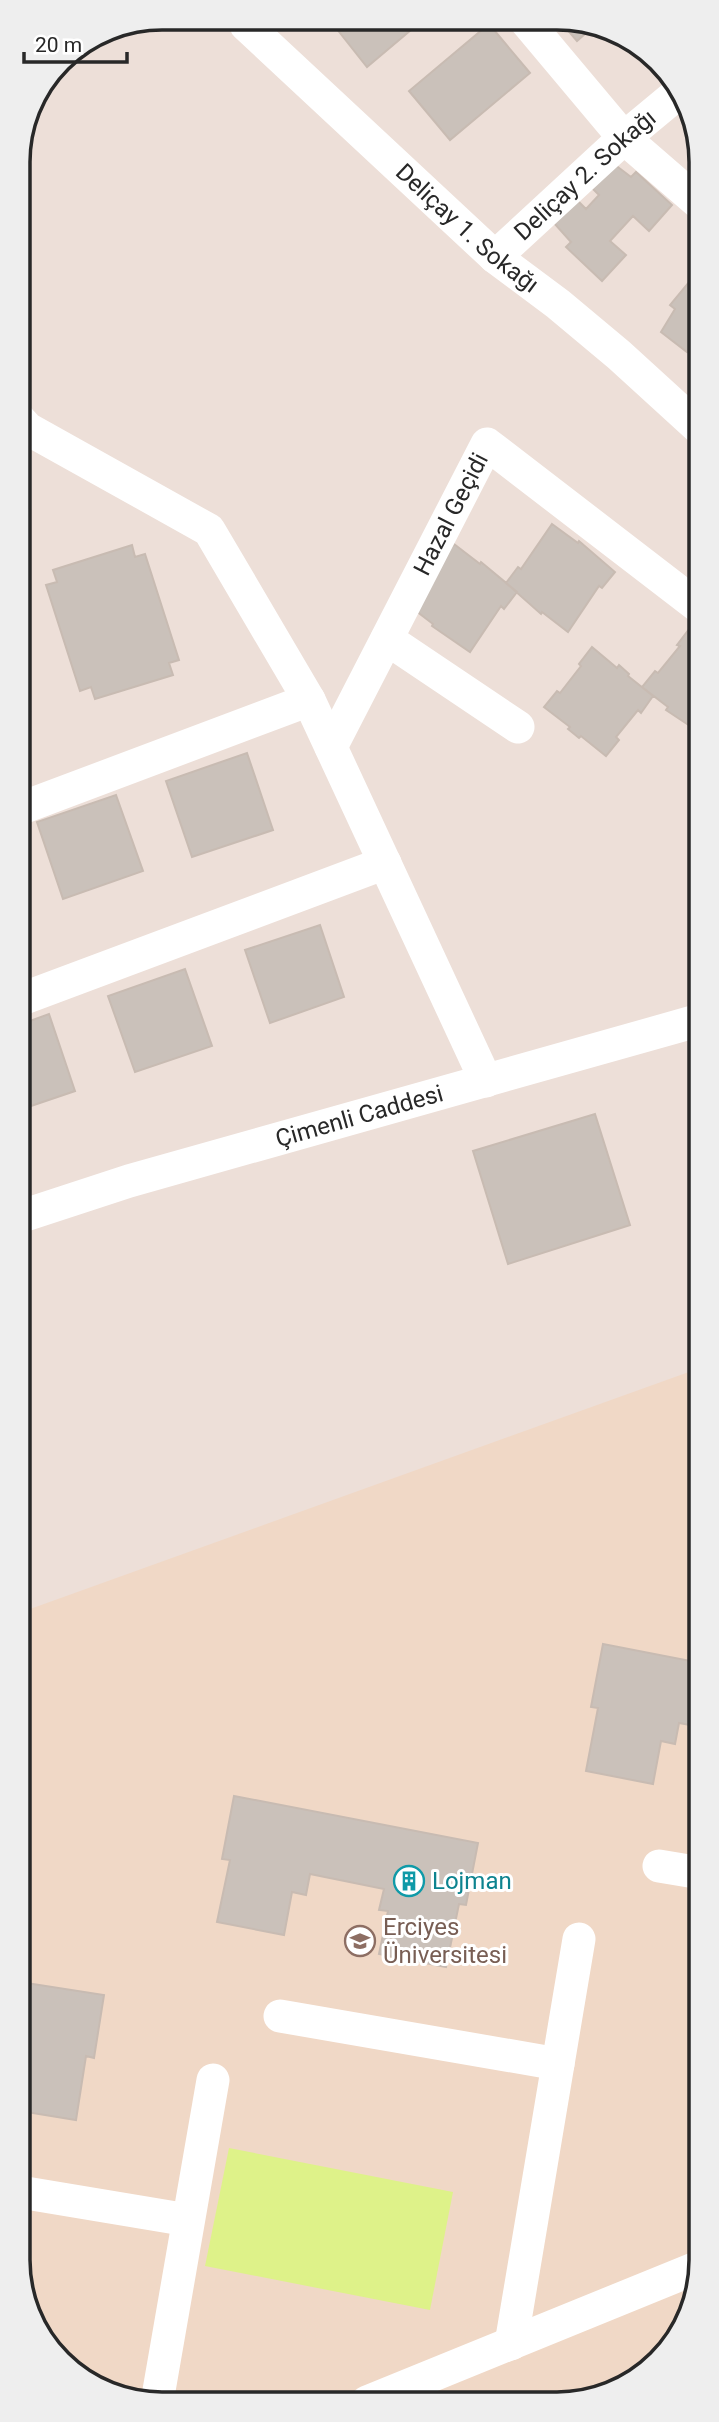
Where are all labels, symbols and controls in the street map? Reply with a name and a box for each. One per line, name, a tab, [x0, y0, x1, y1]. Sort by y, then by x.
scale bar	[24, 21, 128, 65]
text: 20 m	[35, 33, 82, 57]
street label: Deliçay 2. Sokağı	[509, 103, 662, 246]
street label: Deliçay 1. Sokağı	[390, 158, 544, 299]
street label: Hazal Geçidi	[408, 448, 494, 580]
street label: Çimenli Caddesi	[272, 1079, 446, 1153]
building icon: Lojman	[392, 1864, 426, 1898]
place label: Lojman	[432, 1867, 512, 1895]
place label: Erciyes Üniversitesi	[383, 1913, 507, 1969]
school or university icon: Erciyes Üniversitesi	[343, 1924, 377, 1958]

